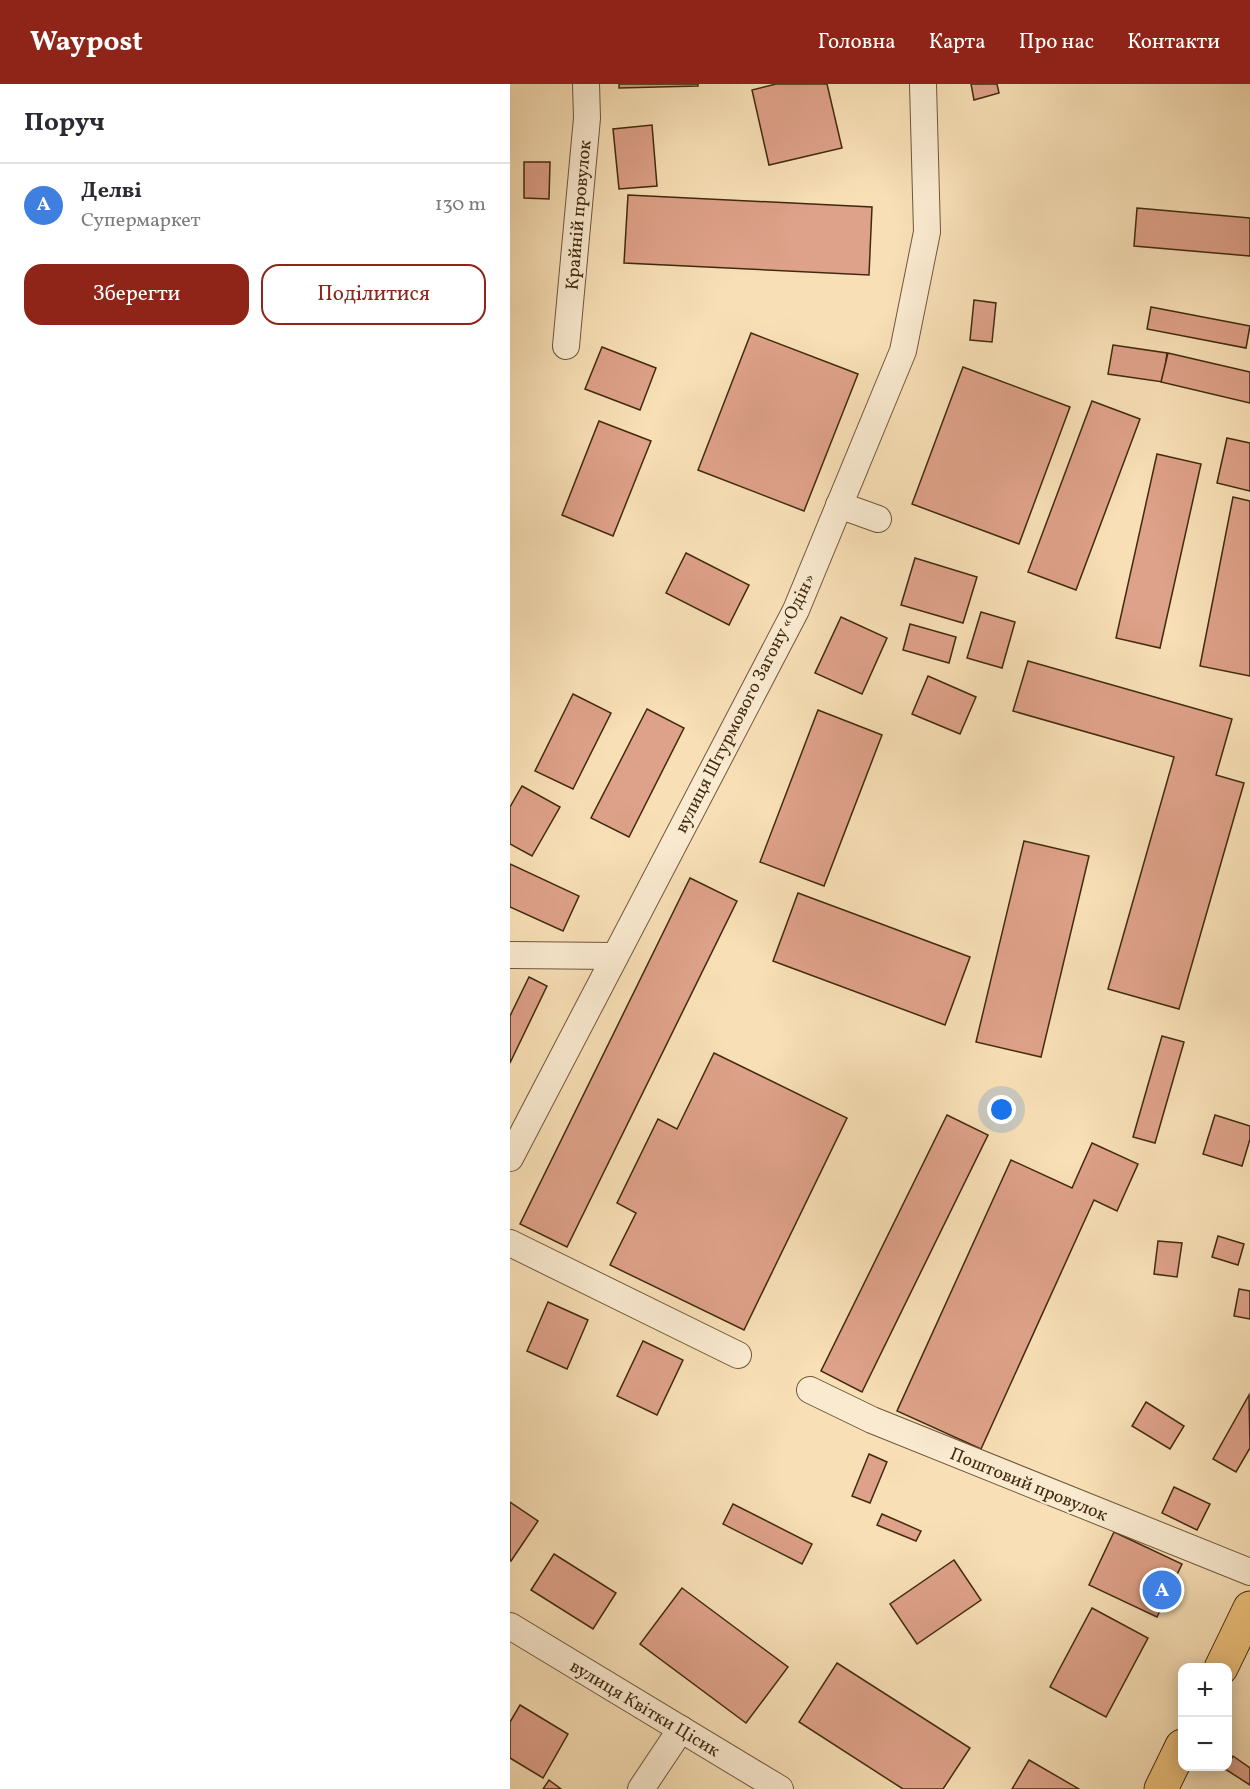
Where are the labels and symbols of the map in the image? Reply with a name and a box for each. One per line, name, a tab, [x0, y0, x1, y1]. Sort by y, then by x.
street label: Крайній провулок	[560, 139, 599, 291]
street label: вулиця Штурмового Загону «Одін»	[670, 569, 823, 838]
your location	[987, 1095, 1016, 1124]
street label: Поштовий провулок	[946, 1442, 1111, 1529]
pin: A	[1142, 1568, 1182, 1612]
street label: вулиця Квітки Цісик	[565, 1655, 724, 1764]

